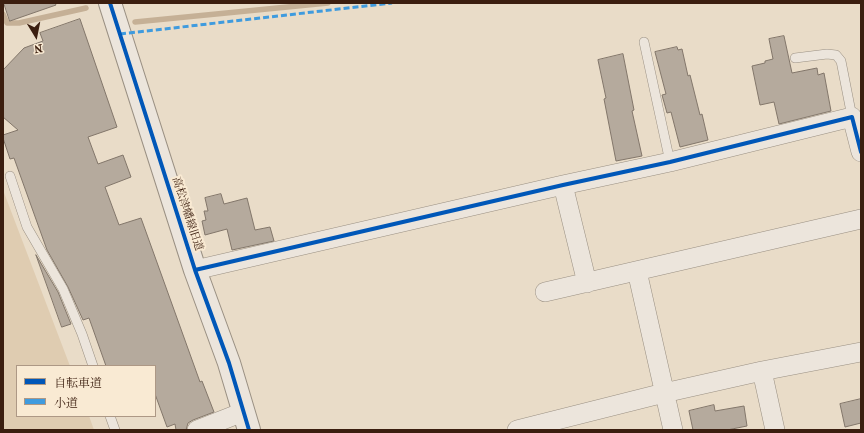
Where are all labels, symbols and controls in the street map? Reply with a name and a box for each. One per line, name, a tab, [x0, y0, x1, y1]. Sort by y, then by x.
north arrow	[16, 16, 56, 56]
text: N	[33, 41, 43, 55]
street label: 高松津幡線旧道	[169, 175, 205, 253]
legend	[16, 365, 156, 417]
text: 自転車道	[54, 376, 102, 390]
text: 小道	[54, 396, 78, 410]

